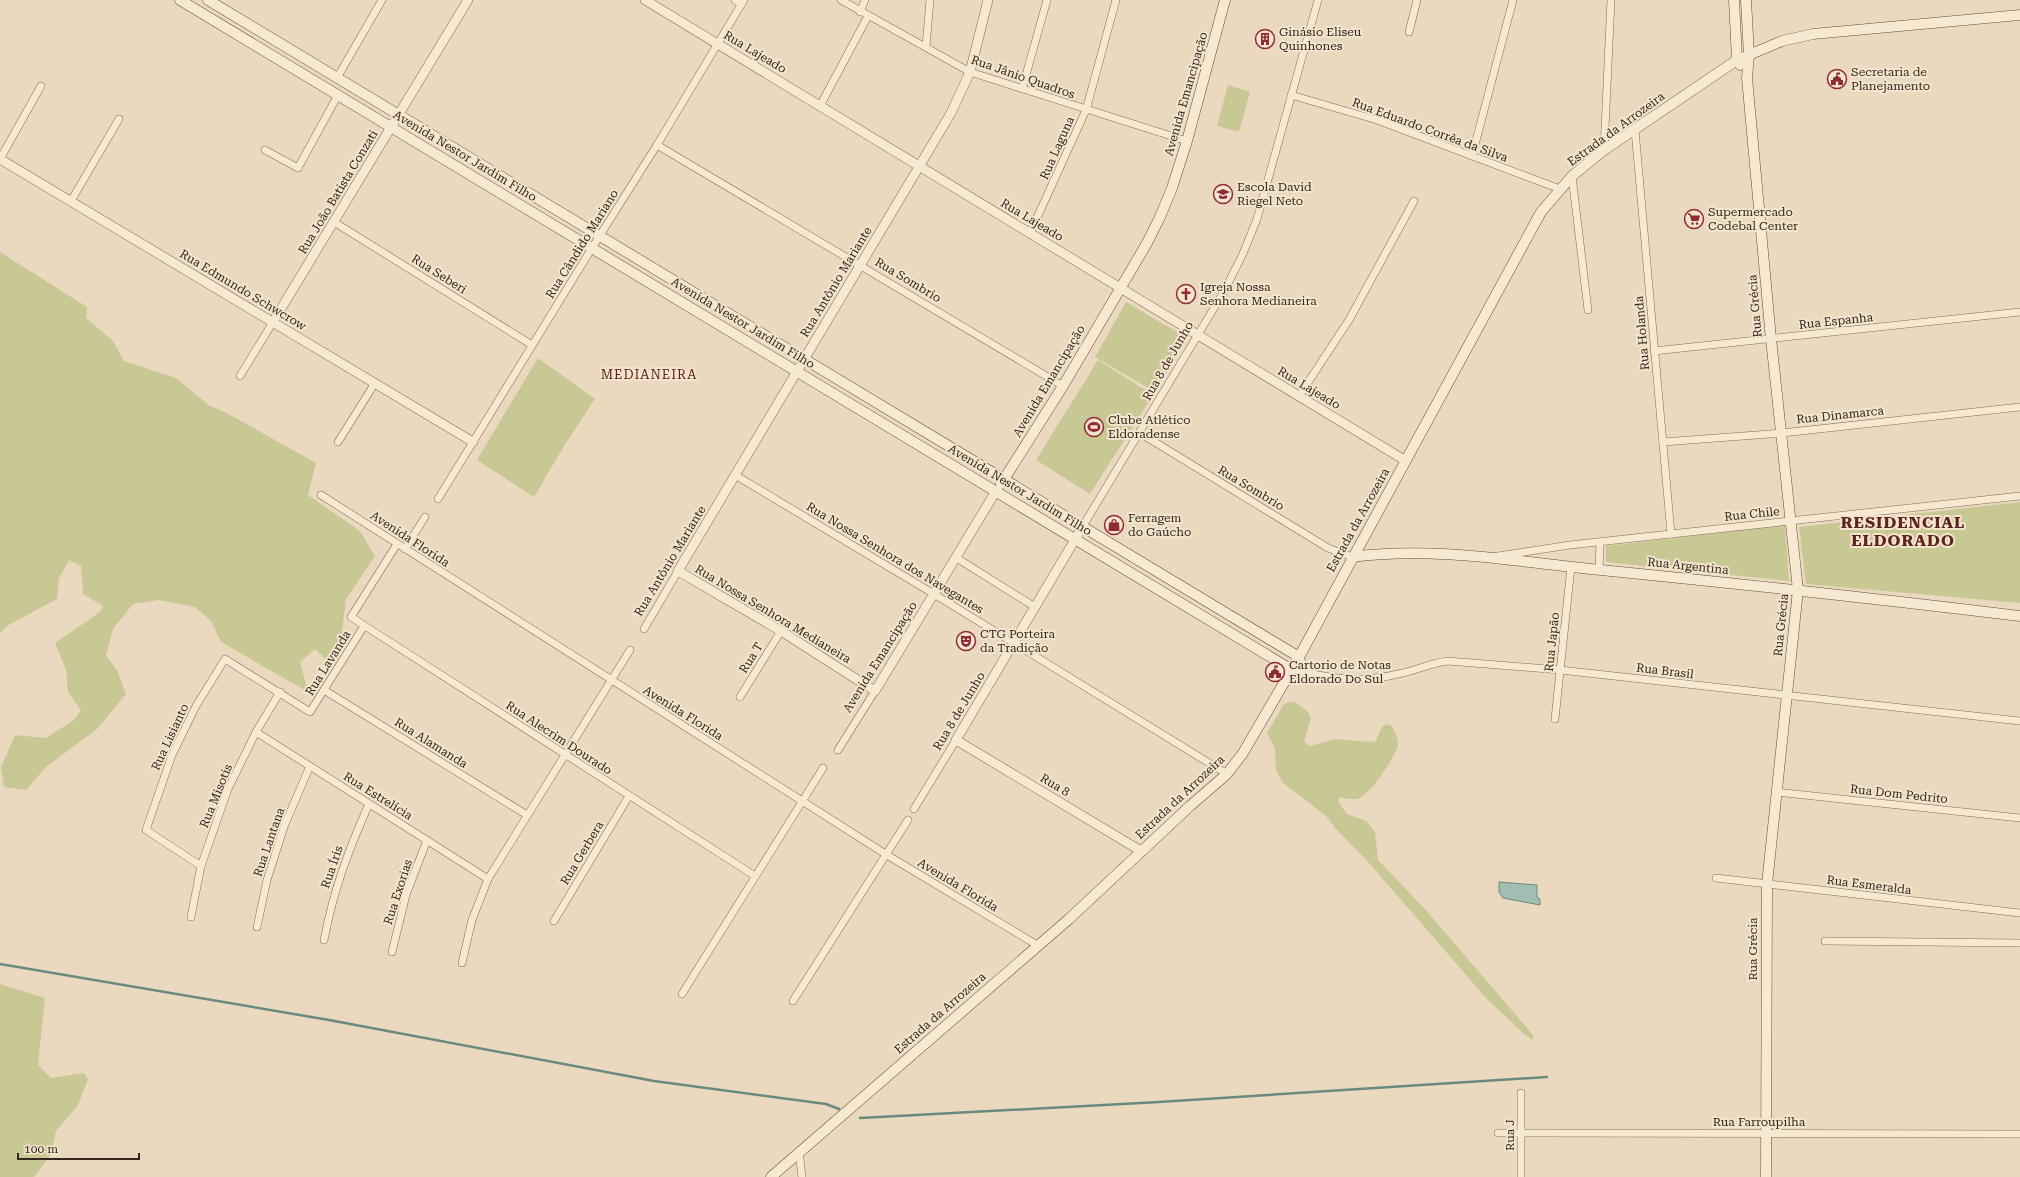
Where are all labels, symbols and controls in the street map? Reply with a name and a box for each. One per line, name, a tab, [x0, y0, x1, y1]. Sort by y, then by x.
place label: Ginásio Eliseu Quinhones	[1279, 25, 1362, 53]
street label: Rua Lajeado	[721, 28, 789, 76]
building icon: Ginásio Eliseu Quinhones	[1254, 28, 1276, 50]
street label: Avenida Emancipação	[1162, 30, 1210, 158]
street label: Rua Jânio Quadros	[969, 53, 1077, 101]
place label: Secretaria de Planejamento	[1851, 65, 1930, 93]
public building icon: Secretaria de Planejamento	[1826, 68, 1848, 90]
street label: Estrada da Arrozeira	[1565, 89, 1668, 169]
street label: Rua Eduardo Corrêa da Silva	[1350, 95, 1510, 165]
street label: Avenida Nestor Jardim Filho	[391, 108, 539, 204]
street label: Rua Laguna	[1037, 114, 1077, 182]
street label: Rua João Batista Conzati	[295, 127, 381, 257]
place label: Escola David Riegel Neto	[1237, 180, 1312, 208]
school or university icon: Escola David Riegel Neto	[1212, 183, 1234, 205]
street label: Rua Cândido Mariano	[543, 187, 621, 301]
street label: Rua Lajeado	[998, 196, 1066, 244]
place label: Supermercado Codebal Center	[1708, 205, 1798, 233]
supermarket icon: Supermercado Codebal Center	[1683, 208, 1705, 230]
street label: Rua Antônio Mariante	[797, 224, 875, 340]
street label: Rua Edmundo Schwcrow	[177, 247, 309, 333]
street label: Rua Seberi	[409, 252, 469, 297]
street label: Rua Sombrio	[872, 255, 944, 305]
street label: Rua Grécia	[1745, 274, 1765, 338]
street label: Avenida Nestor Jardim Filho	[669, 275, 817, 371]
place label: Igreja Nossa Senhora Medianeira	[1200, 280, 1317, 308]
church icon: Igreja Nossa Senhora Medianeira	[1175, 283, 1197, 305]
street label: Rua Holanda	[1632, 295, 1652, 371]
street label: Rua Espanha	[1798, 310, 1874, 332]
street label: Rua 8 de Junho	[1140, 319, 1196, 403]
street label: Avenida Emancipação	[1010, 322, 1088, 440]
street label: Rua Lajeado	[1275, 364, 1343, 412]
district label: MEDIANEIRA	[601, 367, 697, 382]
street label: Rua Dinamarca	[1796, 403, 1885, 427]
place label: Clube Atlético Eldoradense	[1108, 413, 1191, 441]
sports icon: Clube Atlético Eldoradense	[1083, 416, 1105, 438]
street label: Avenida Nestor Jardim Filho	[946, 442, 1094, 538]
street label: Rua Sombrio	[1215, 463, 1287, 513]
street label: Estrada da Arrozeira	[1324, 465, 1393, 574]
street label: Rua Nossa Senhora dos Navegantes	[804, 499, 986, 617]
street label: Rua Antônio Mariante	[631, 503, 709, 619]
street label: Rua Chile	[1724, 504, 1781, 524]
street label: Avenida Florida	[368, 508, 453, 570]
place label: Ferragem do Gaúcho	[1128, 511, 1191, 539]
district label: RESIDENCIAL ELDORADO	[1841, 513, 1965, 550]
shop icon: Ferragem do Gaúcho	[1103, 514, 1125, 536]
street label: Rua Argentina	[1647, 555, 1730, 577]
street label: Rua Nossa Senhora Medianeira	[692, 562, 854, 666]
street label: Rua Grécia	[1771, 592, 1791, 657]
street label: Avenida Emancipação	[840, 599, 920, 715]
street label: Rua Japão	[1542, 612, 1562, 672]
street label: Rua Lavanda	[302, 627, 354, 698]
place label: CTG Porteira da Tradição	[980, 627, 1055, 655]
theatre icon: CTG Porteira da Tradição	[955, 630, 977, 652]
street label: Rua T	[736, 640, 766, 676]
place label: Cartorio de Notas Eldorado Do Sul	[1289, 658, 1391, 686]
public building icon: Cartorio de Notas Eldorado Do Sul	[1264, 661, 1286, 683]
street label: Rua Brasil	[1636, 661, 1695, 681]
street label: Rua 8 de Junho	[930, 669, 988, 753]
street label: Avenida Florida	[641, 683, 726, 743]
street label: Rua Alecrim Dourado	[503, 698, 615, 778]
street label: Rua Lisianto	[148, 701, 192, 773]
street label: Rua Alamanda	[392, 715, 470, 771]
street label: Estrada da Arrozeira	[1133, 752, 1228, 842]
street label: Rua Misotis	[197, 762, 235, 830]
street label: Rua Estrelícia	[341, 769, 416, 823]
street label: Rua 8	[1038, 771, 1072, 799]
street label: Rua Dom Pedrito	[1849, 782, 1949, 806]
street label: Rua Lantana	[251, 805, 288, 878]
street label: Rua Gerbera	[557, 818, 607, 887]
street label: Rua Íris	[318, 844, 346, 890]
street label: Avenida Florida	[915, 855, 1001, 915]
street label: Rua Exorias	[381, 857, 415, 926]
street label: Rua Esmeralda	[1826, 873, 1913, 897]
street label: Rua Grécia	[1746, 917, 1760, 981]
street label: Estrada da Arrozeira	[891, 969, 989, 1057]
street label: Rua Farroupilha	[1713, 1115, 1806, 1129]
street label: Rua J	[1503, 1119, 1517, 1151]
scale bar	[18, 1135, 139, 1161]
text: 100 m	[24, 1142, 58, 1156]

